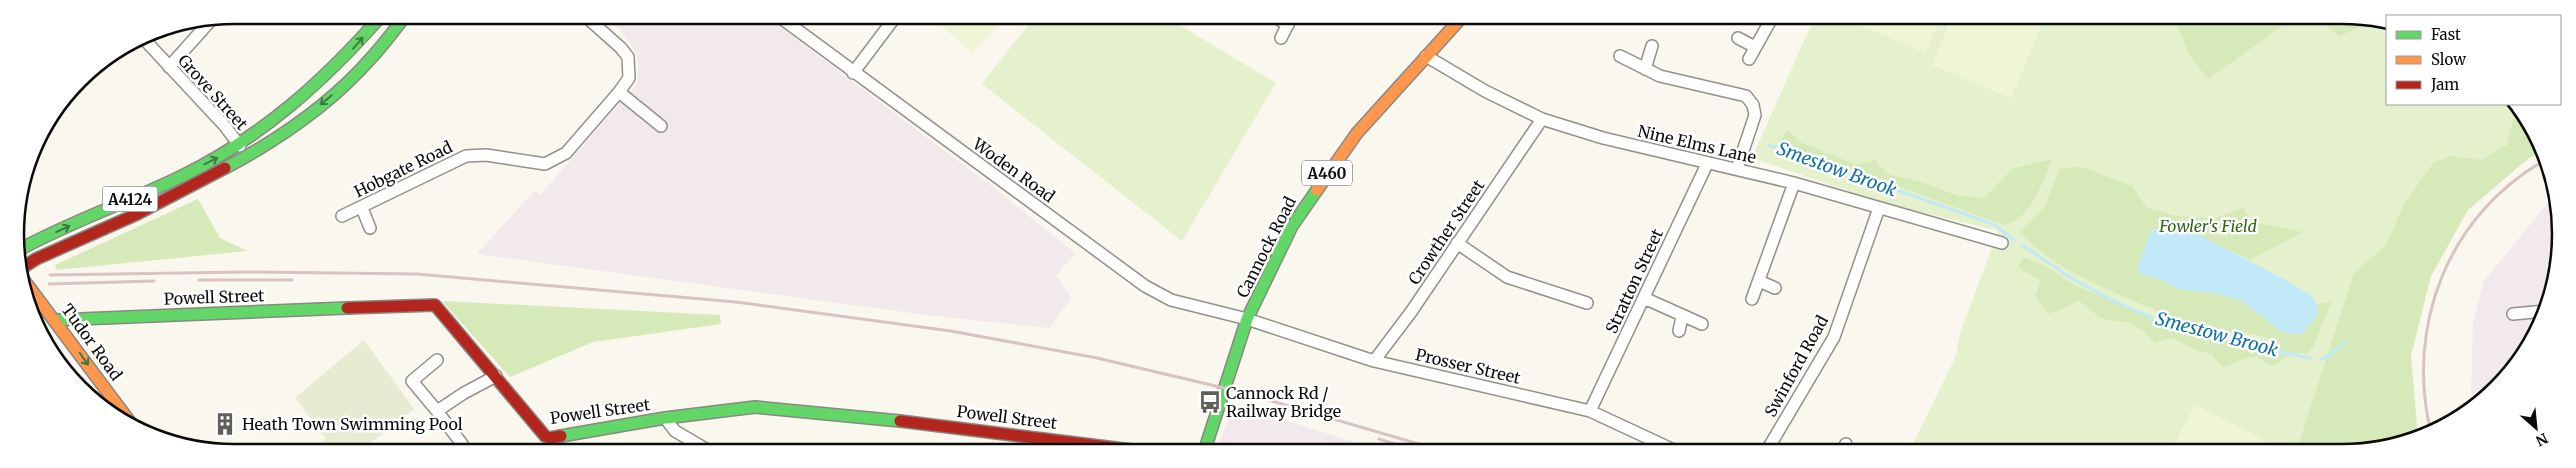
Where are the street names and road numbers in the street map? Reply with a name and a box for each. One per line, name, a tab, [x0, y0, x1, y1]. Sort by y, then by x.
street label: Grove Street	[174, 50, 252, 134]
street label: Nine Elms Lane	[1636, 121, 1758, 167]
street label: Woden Road	[968, 133, 1059, 207]
street label: Hobgate Road	[351, 136, 456, 201]
road number: A460	[1302, 160, 1352, 186]
street label: Crowther Street	[1404, 175, 1489, 288]
road number: A4124	[102, 186, 158, 212]
street label: Cannock Road	[1232, 193, 1300, 301]
street label: Stratton Street	[1601, 225, 1667, 336]
street label: Powell Street	[163, 285, 265, 309]
street label: Tudor Road	[57, 300, 127, 385]
street label: Swinford Road	[1760, 312, 1832, 420]
street label: Prosser Street	[1414, 344, 1523, 388]
street label: Powell Street	[549, 394, 652, 428]
street label: Powell Street	[956, 401, 1059, 433]

